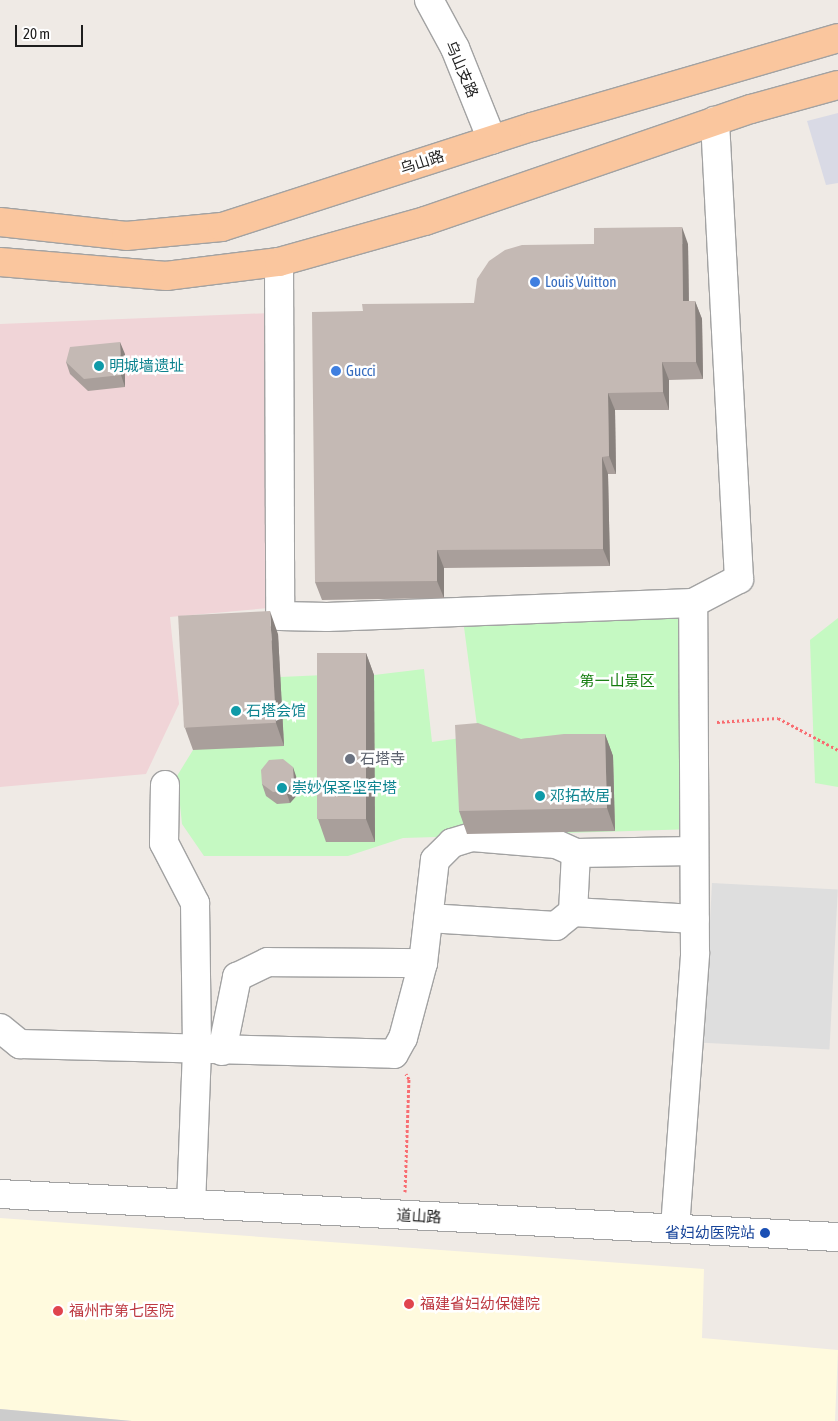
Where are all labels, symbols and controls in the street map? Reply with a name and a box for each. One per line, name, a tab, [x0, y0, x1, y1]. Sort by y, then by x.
scale bar	[18, 15, 85, 47]
text: 20 m	[23, 25, 50, 42]
street label: 乌山支路	[442, 38, 482, 100]
street label: 乌山路	[398, 146, 446, 178]
place label: Louis Vuitton	[545, 273, 617, 291]
marker: Louis Vuitton	[529, 276, 541, 288]
place label: 明城墙遗址	[109, 357, 184, 375]
marker: 明城墙遗址	[93, 360, 105, 372]
place label: Gucci	[346, 362, 376, 380]
marker: Gucci	[330, 365, 342, 377]
park label: 第一山景区	[580, 672, 654, 690]
place label: 石塔会馆	[246, 702, 306, 720]
marker: 石塔会馆	[230, 705, 242, 717]
place label: 石塔寺	[360, 750, 405, 768]
marker: 石塔寺	[344, 753, 356, 765]
place label: 崇妙保圣坚牢塔	[292, 779, 397, 797]
marker: 崇妙保圣坚牢塔	[276, 782, 288, 794]
place label: 邓拓故居	[550, 787, 610, 805]
marker: 邓拓故居	[534, 790, 546, 802]
street label: 道山路	[396, 1206, 442, 1226]
place label: 省妇幼医院站	[665, 1224, 755, 1242]
marker: 省妇幼医院站	[759, 1227, 771, 1239]
place label: 福建省妇幼保健院	[420, 1295, 540, 1313]
marker: 福建省妇幼保健院	[402, 1297, 416, 1311]
place label: 福州市第七医院	[69, 1302, 174, 1320]
marker: 福州市第七医院	[51, 1304, 65, 1318]

